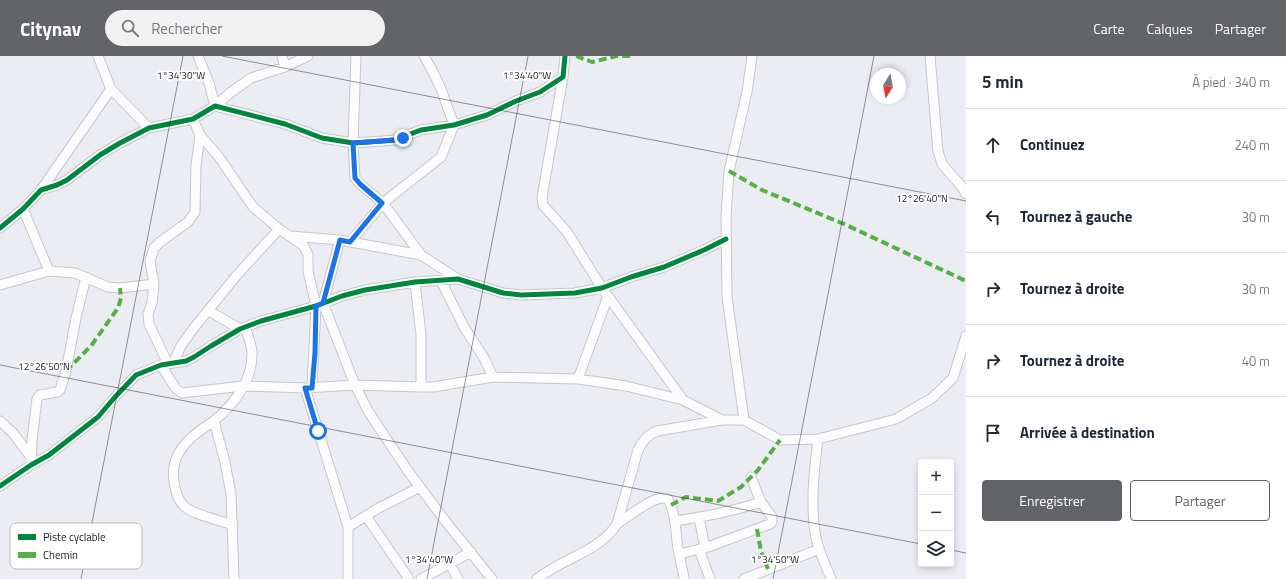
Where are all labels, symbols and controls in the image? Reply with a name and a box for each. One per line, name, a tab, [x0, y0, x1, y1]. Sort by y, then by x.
search box	[105, 10, 385, 46]
text: Citynav	[20, 14, 81, 43]
icon: search	[119, 17, 141, 39]
text: Rechercher	[151, 17, 222, 40]
text: Carte	[1093, 18, 1125, 39]
text: Calques	[1147, 18, 1193, 39]
text: Partager	[1215, 18, 1266, 39]
text: 1°34'30"W	[157, 68, 205, 83]
text: 1°34'40"W	[503, 68, 551, 83]
north arrow	[870, 68, 906, 104]
text: 5 min	[982, 69, 1023, 95]
text: À pied · 340 m	[1192, 72, 1270, 92]
route end	[394, 129, 412, 147]
text: Continuez	[1020, 133, 1085, 156]
icon: ahead	[982, 134, 1004, 156]
text: 240 m	[1234, 135, 1270, 155]
text: 12°26'40"N	[896, 191, 948, 206]
text: Tournez à gauche	[1020, 205, 1132, 228]
icon: left	[982, 206, 1004, 228]
text: 30 m	[1242, 207, 1270, 227]
text: Tournez à droite	[1020, 277, 1125, 300]
icon: right	[982, 278, 1004, 300]
text: 30 m	[1242, 279, 1270, 299]
text: Tournez à droite	[1020, 349, 1125, 372]
icon: right	[982, 350, 1004, 372]
text: 40 m	[1242, 351, 1270, 371]
text: 12°26'50"N	[18, 359, 70, 374]
text: Arrivée à destination	[1020, 421, 1155, 444]
route start	[309, 422, 327, 440]
icon: arrive	[982, 422, 1004, 444]
map controls	[918, 459, 954, 567]
button: +	[918, 459, 954, 495]
button: Enregistrer	[982, 480, 1122, 521]
button: Partager	[1130, 480, 1270, 521]
button: −	[918, 495, 954, 531]
legend	[10, 523, 142, 569]
text: Piste cyclable	[43, 529, 106, 545]
button: layers	[918, 531, 954, 567]
text: Chemin	[43, 547, 78, 563]
text: 1°34'40"W	[405, 552, 453, 567]
text: 1°34'50"W	[751, 552, 799, 567]

